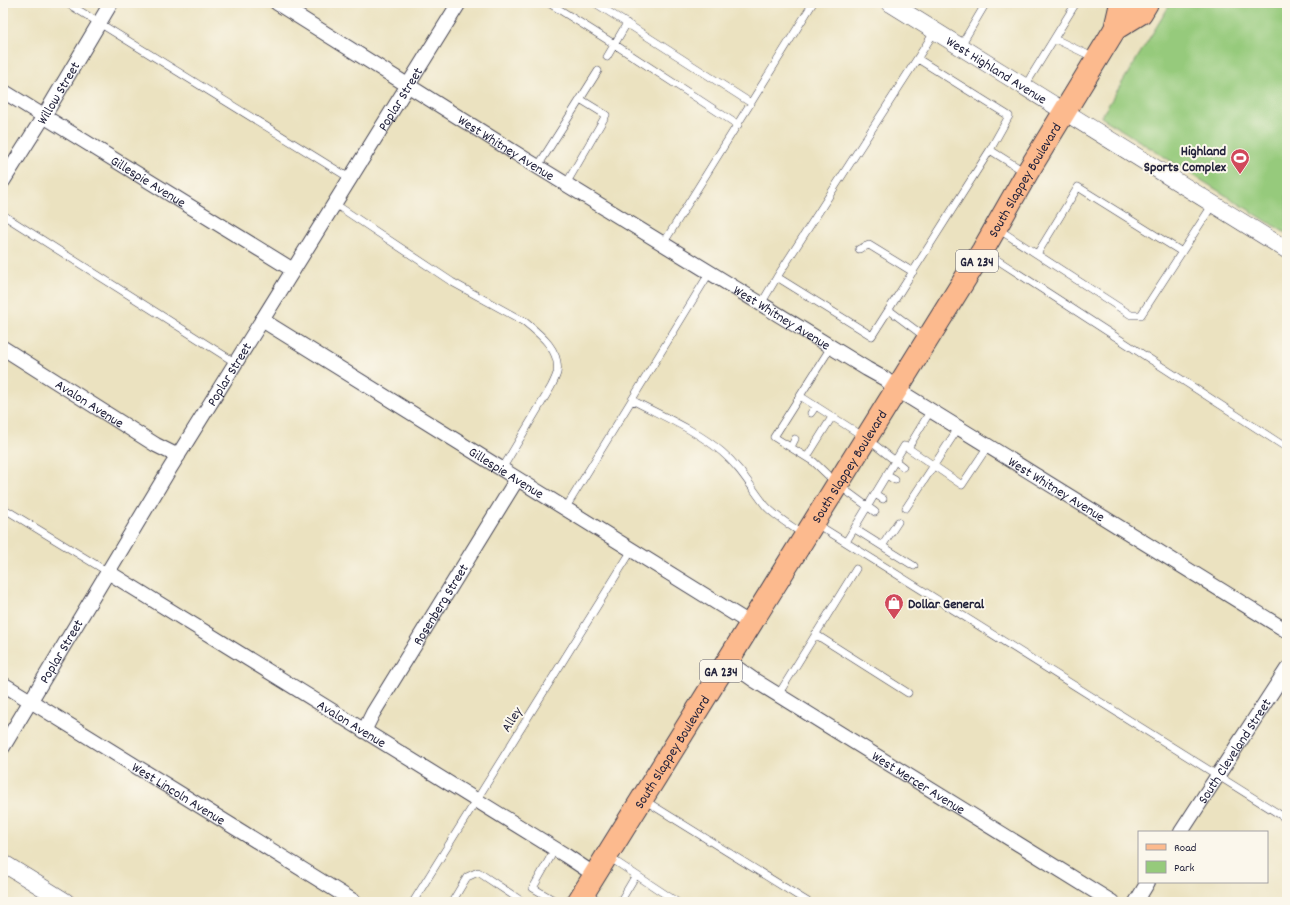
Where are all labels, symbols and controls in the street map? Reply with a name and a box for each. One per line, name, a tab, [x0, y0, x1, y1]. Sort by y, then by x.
street label: West Highland Avenue	[942, 32, 1050, 110]
street label: Willow Street	[33, 59, 86, 129]
street label: Poplar Street	[374, 64, 429, 135]
street label: West Whitney Avenue	[453, 111, 558, 187]
street label: South Slappey Boulevard	[984, 120, 1067, 242]
place label: Highland Sports Complex	[1144, 142, 1227, 178]
sports icon: Highland Sports Complex	[1229, 147, 1251, 175]
street label: Gillespie Avenue	[106, 152, 189, 213]
road number: GA 234	[956, 250, 998, 272]
street label: West Whitney Avenue	[729, 281, 834, 356]
street label: Poplar Street	[203, 339, 258, 411]
street label: Avalon Avenue	[51, 376, 127, 434]
street label: South Slappey Boulevard	[808, 407, 893, 528]
street label: Gillespie Avenue	[464, 443, 547, 505]
street label: West Whitney Avenue	[1004, 453, 1108, 528]
street label: Rosenberg Street	[409, 561, 474, 650]
shop icon: Dollar General	[883, 592, 905, 620]
place label: Dollar General	[908, 595, 985, 615]
street label: Poplar Street	[35, 616, 89, 688]
road number: GA 234	[700, 660, 742, 682]
street label: South Slappey Boulevard	[630, 692, 716, 813]
street label: South Cleveland Street	[1194, 695, 1277, 808]
street label: Avalon Avenue	[313, 696, 389, 754]
street label: Alley	[497, 703, 528, 736]
street label: West Mercer Avenue	[867, 747, 968, 821]
street label: West Lincoln Avenue	[127, 758, 228, 831]
legend	[1138, 831, 1268, 883]
text: Road	[1174, 840, 1196, 857]
text: Park	[1174, 860, 1195, 877]

